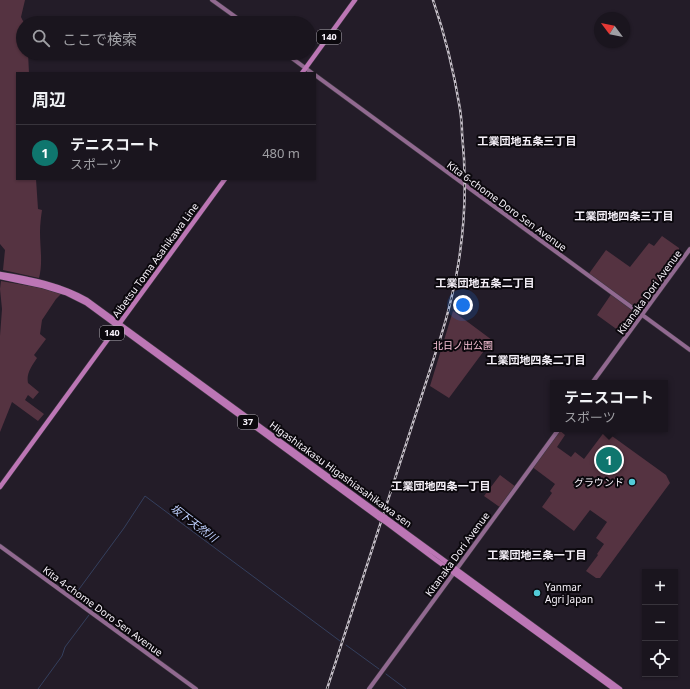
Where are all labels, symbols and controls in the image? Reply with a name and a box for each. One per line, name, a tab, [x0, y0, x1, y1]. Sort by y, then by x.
north arrow	[594, 12, 630, 48]
search box	[16, 16, 316, 60]
icon: search	[30, 27, 52, 49]
text: ここで検索	[62, 29, 137, 49]
road number: 140	[317, 30, 341, 44]
text: 周辺	[32, 88, 66, 111]
district label: 工業団地五条三丁目	[478, 133, 577, 148]
text: テニスコート	[70, 134, 160, 154]
text: 1	[41, 144, 49, 162]
text: 480 m	[262, 144, 300, 162]
text: スポーツ	[70, 155, 122, 173]
street label: Kita 6-chome Doro Sen Avenue	[444, 158, 570, 255]
street label: Aibetsu Toma Asahikawa Line	[109, 200, 202, 320]
district label: 工業団地四条三丁目	[575, 208, 674, 223]
street label: Kitanaka Dori Avenue	[614, 247, 685, 337]
district label: 工業団地五条二丁目	[436, 275, 535, 290]
your location	[453, 295, 473, 315]
road number: 140	[100, 326, 124, 340]
park label: 北日ノ出公園	[433, 338, 493, 352]
district label: 工業団地四条二丁目	[487, 352, 586, 367]
popup	[550, 380, 668, 432]
text: テニスコート	[564, 387, 654, 407]
text: スポーツ	[564, 408, 616, 426]
road number: 37	[238, 415, 258, 429]
street label: Higashitakasu Higashiasahikawa sen	[267, 418, 415, 530]
pin: 1	[596, 445, 622, 475]
place label: グラウンド	[574, 475, 624, 489]
marker: グラウンド	[627, 477, 637, 487]
district label: 工業団地四条一丁目	[392, 478, 491, 493]
water label: 坂下天然川	[168, 500, 222, 546]
street label: Kitanaka Dori Avenue	[422, 509, 493, 599]
district label: 工業団地三条一丁目	[488, 547, 587, 562]
street label: Kita 4-chome Doro Sen Avenue	[40, 563, 166, 660]
map controls	[642, 569, 678, 677]
button: +	[642, 569, 678, 605]
place label: Yanmar Agri Japan	[545, 580, 593, 606]
marker: Yanmar Agri Japan	[532, 588, 542, 598]
button: −	[642, 605, 678, 641]
button: locate	[642, 641, 678, 677]

